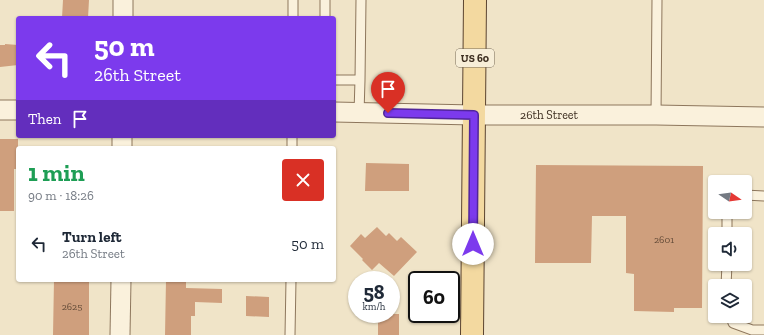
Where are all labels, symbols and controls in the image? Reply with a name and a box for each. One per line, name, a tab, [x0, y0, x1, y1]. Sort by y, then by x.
text: 50 m	[94, 30, 155, 63]
icon: left	[28, 32, 80, 84]
road number: US 60	[456, 49, 494, 67]
text: 26th Street	[94, 64, 181, 86]
pin	[371, 72, 405, 113]
icon: arrive	[377, 78, 399, 100]
icon: arrive	[69, 108, 91, 130]
street label: 26th Street	[520, 108, 579, 122]
text: Then	[28, 110, 61, 128]
text: 1 min	[28, 158, 85, 187]
button: close	[282, 159, 324, 201]
north arrow	[708, 175, 752, 219]
map controls	[708, 175, 752, 323]
text: 90 m · 18:26	[28, 188, 94, 203]
position arrow	[452, 223, 494, 265]
button: sound	[708, 227, 752, 271]
text: Turn left	[62, 228, 122, 246]
icon: left	[28, 233, 50, 255]
house number: 2601	[654, 234, 674, 246]
text: 50 m	[291, 235, 324, 253]
text: 26th Street	[62, 246, 125, 261]
speed limit sign: 60	[408, 271, 460, 323]
button: layers	[708, 279, 752, 323]
text: 58	[363, 280, 385, 304]
house number: 2625	[62, 301, 82, 313]
text: km/h	[363, 301, 385, 313]

